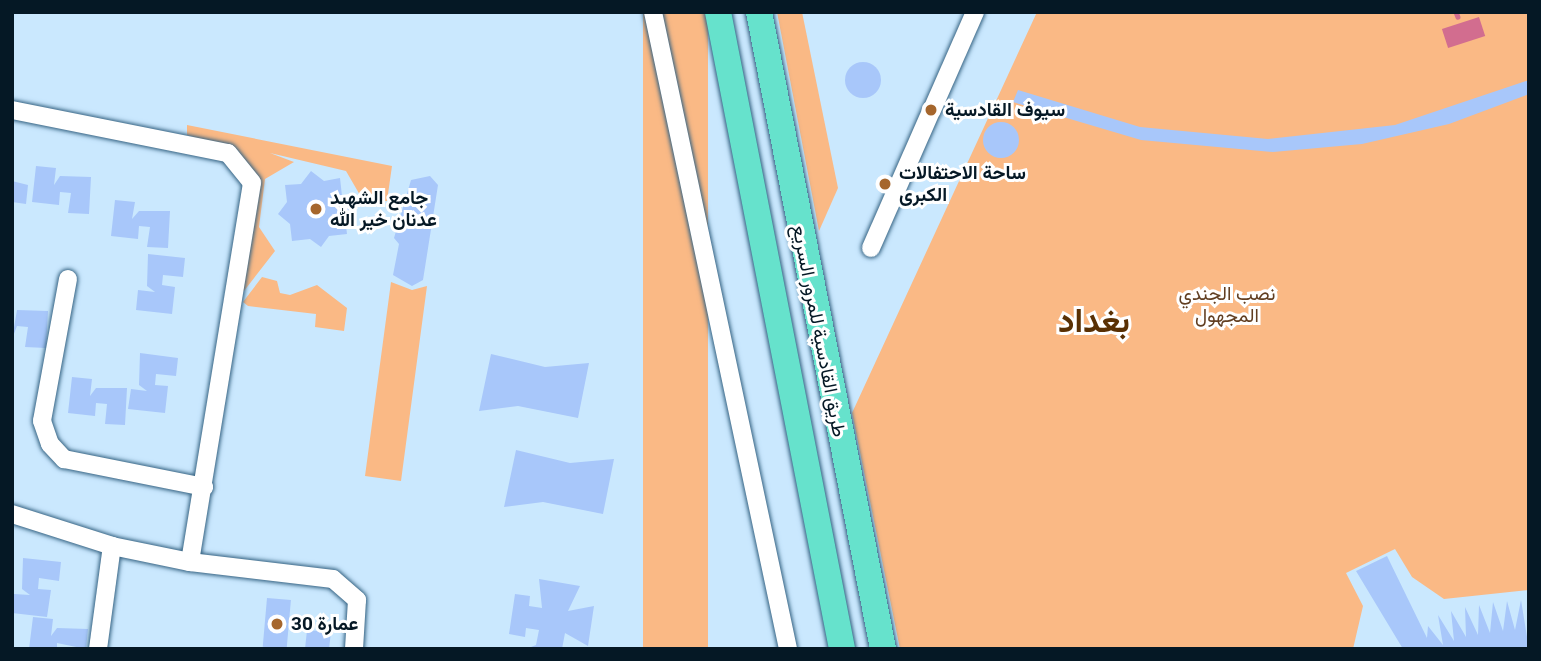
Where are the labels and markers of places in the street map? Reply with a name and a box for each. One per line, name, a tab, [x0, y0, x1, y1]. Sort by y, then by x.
place label: سيوف القادسية	[945, 99, 1065, 121]
marker: سيوف القادسية	[923, 102, 939, 118]
place label: ساحة الاحتفالات الكبرى	[899, 162, 1026, 206]
marker: ساحة الاحتفالات الكبرى	[877, 176, 893, 192]
place label: جامع الشهيد عدنان خير الله	[330, 187, 437, 231]
marker: جامع الشهيد عدنان خير الله	[308, 201, 324, 217]
place label: عمارة 30	[291, 613, 358, 635]
marker: عمارة 30	[269, 616, 285, 632]

